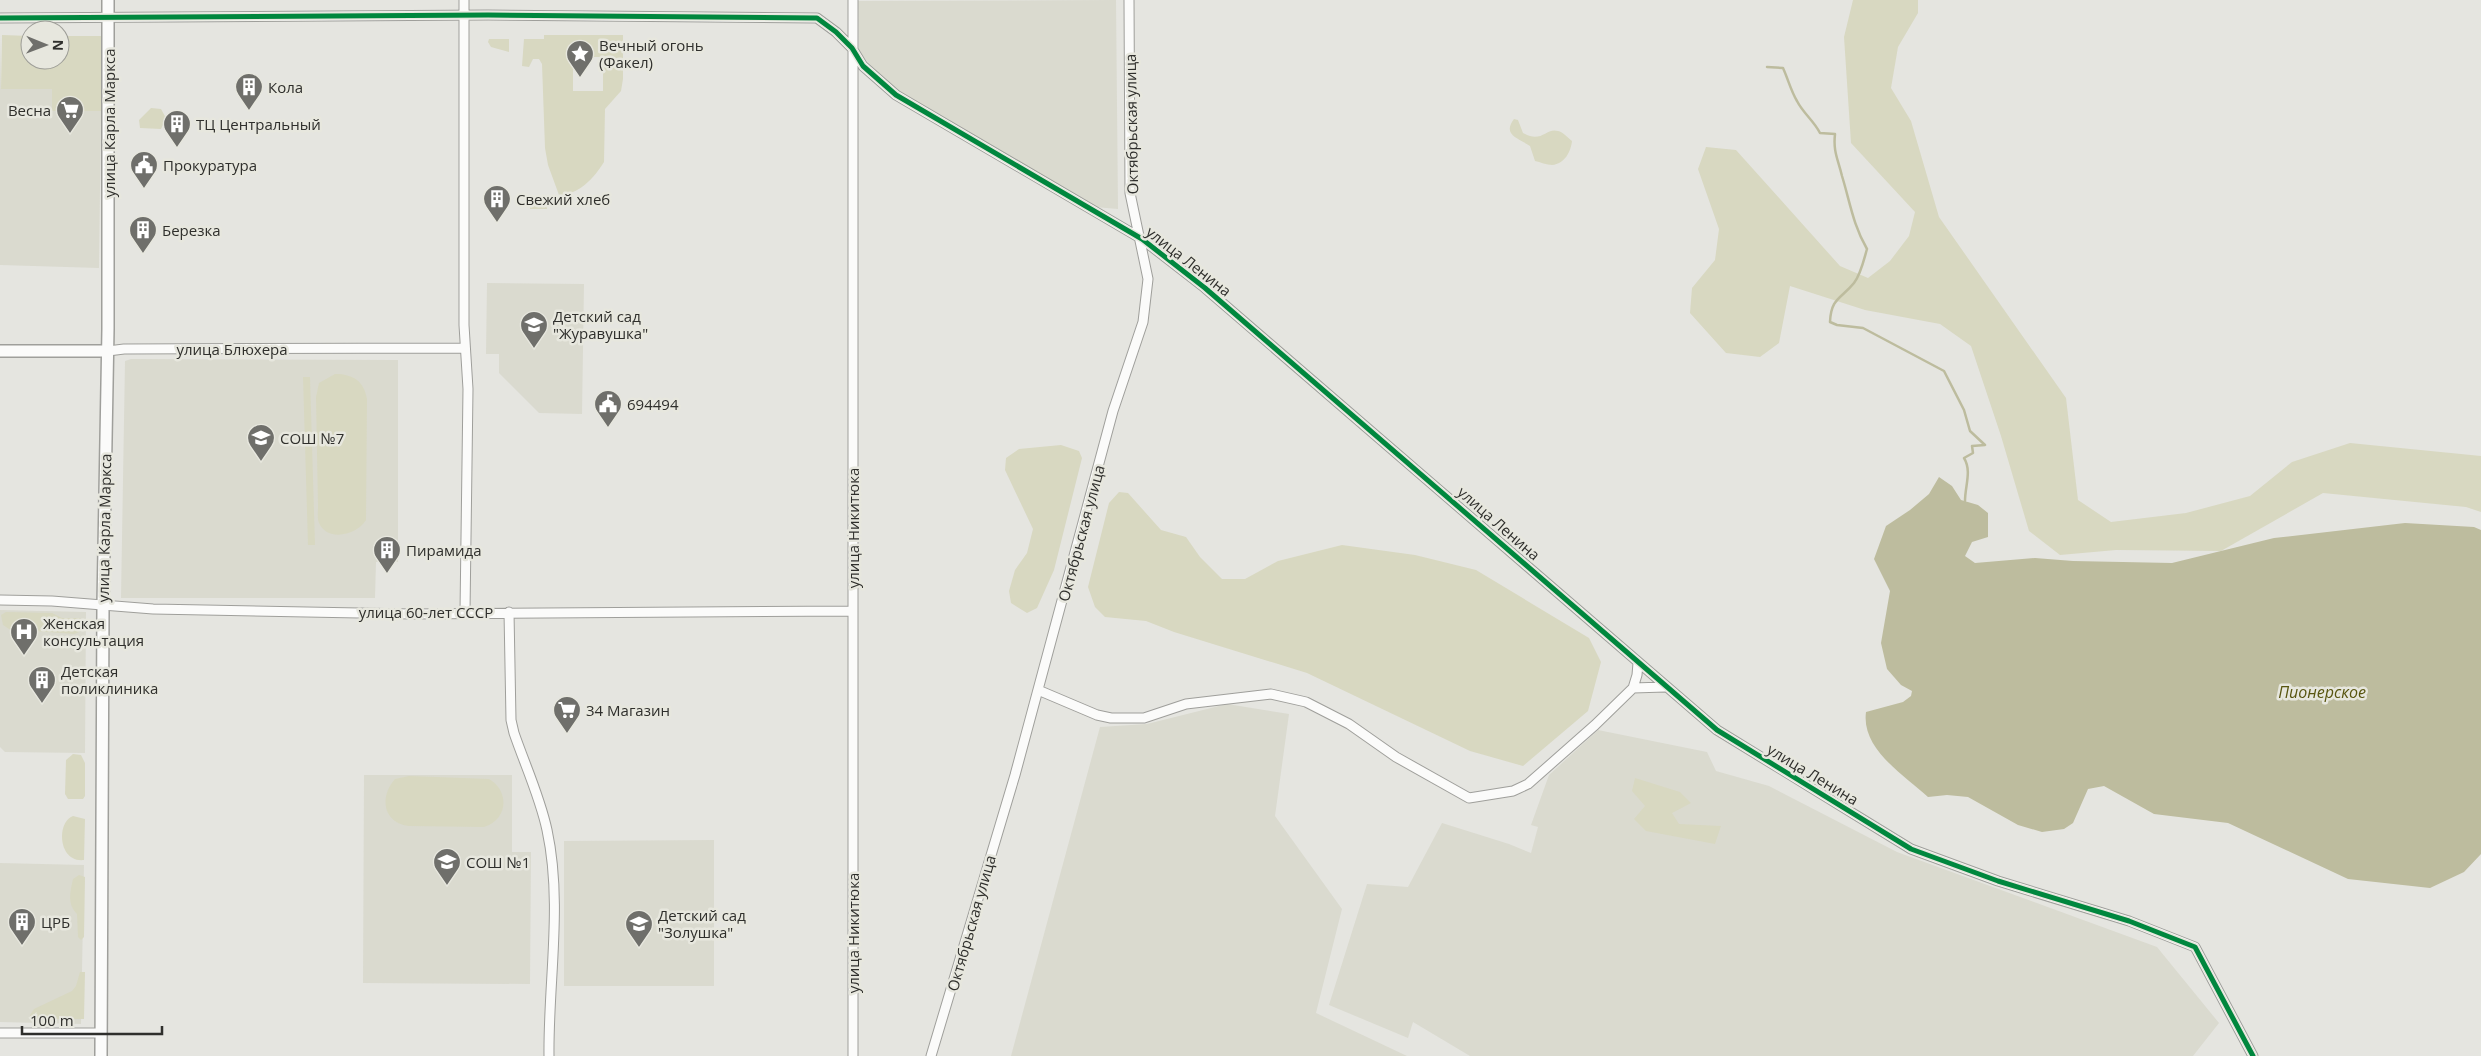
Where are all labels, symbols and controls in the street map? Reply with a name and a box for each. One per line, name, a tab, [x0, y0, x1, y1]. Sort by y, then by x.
north arrow	[20, 20, 70, 70]
place label: Вечный огонь (Факел)	[599, 35, 704, 72]
text: N	[49, 39, 68, 51]
place icon: Вечный огонь (Факел)	[565, 39, 595, 78]
street label: улица Карла Маркса	[99, 48, 119, 198]
street label: Октябрьская улица	[1120, 54, 1142, 194]
building icon: Кола	[234, 72, 264, 111]
place label: Кола	[268, 77, 303, 97]
supermarket icon: Весна	[55, 95, 85, 134]
place label: Весна	[8, 100, 51, 120]
building icon: ТЦ Центральный	[162, 109, 192, 148]
place label: ТЦ Центральный	[196, 114, 321, 134]
public building icon: Прокуратура	[129, 150, 159, 189]
place label: Прокуратура	[163, 155, 257, 175]
building icon: Свежий хлеб	[482, 184, 512, 223]
place label: Свежий хлеб	[516, 189, 610, 209]
building icon: Березка	[128, 215, 158, 254]
place label: Березка	[162, 220, 221, 240]
street label: улица Ленина	[1142, 221, 1236, 301]
place label: Детский сад "Журавушка"	[553, 306, 648, 343]
school or university icon: Детский сад "Журавушка"	[519, 310, 549, 349]
street label: улица Блюхера	[176, 339, 288, 359]
public building icon: 694494	[593, 389, 623, 428]
place label: 694494	[627, 394, 679, 414]
school or university icon: СОШ №7	[246, 423, 276, 462]
place label: СОШ №7	[280, 428, 344, 448]
street label: улица Карла Маркса	[93, 453, 115, 603]
street label: Октябрьская улица	[1053, 463, 1109, 603]
street label: улица Никитюка	[843, 468, 863, 588]
street label: улица Ленина	[1454, 482, 1544, 564]
building icon: Пирамида	[372, 535, 402, 574]
place label: Пирамида	[406, 540, 481, 560]
street label: улица 60-лет СССР	[359, 602, 493, 622]
place label: Женская консультация	[43, 613, 144, 650]
hospital icon: Женская консультация	[9, 617, 39, 656]
place label: Детская поликлиника	[61, 661, 158, 698]
building icon: Детская поликлиника	[27, 665, 57, 704]
water label: Пионерское	[2278, 681, 2366, 703]
supermarket icon: 34 Магазин	[552, 695, 582, 734]
place label: 34 Магазин	[586, 700, 670, 720]
street label: улица Ленина	[1764, 739, 1862, 809]
school or university icon: СОШ №1	[432, 847, 462, 886]
place label: СОШ №1	[466, 852, 530, 872]
street label: Октябрьская улица	[942, 853, 1000, 993]
street label: улица Никитюка	[843, 873, 863, 993]
place label: Детский сад "Золушка"	[658, 905, 746, 942]
building icon: ЦРБ	[7, 907, 37, 946]
school or university icon: Детский сад "Золушка"	[624, 909, 654, 948]
place label: ЦРБ	[41, 912, 70, 932]
scale bar	[22, 1004, 162, 1036]
text: 100 m	[30, 1010, 74, 1030]

